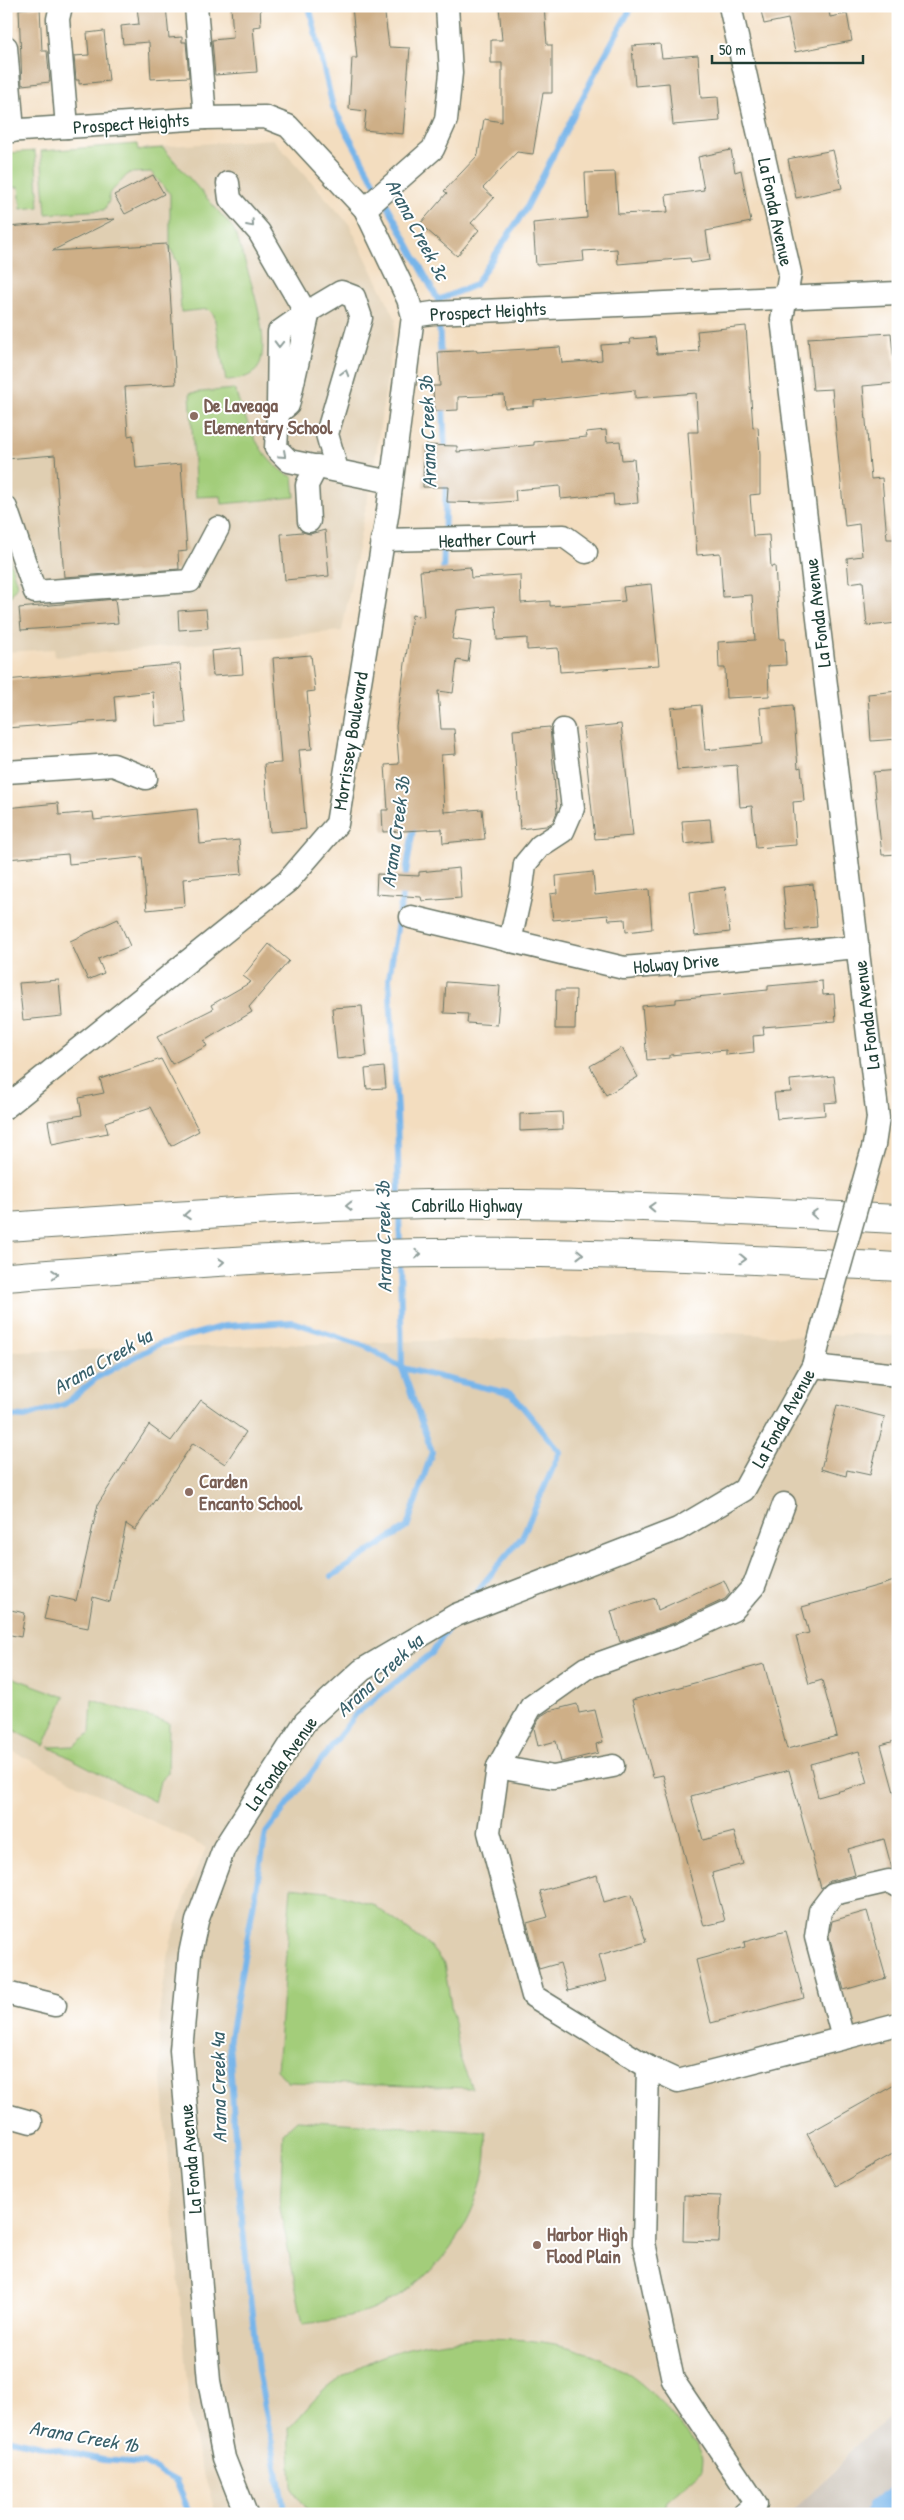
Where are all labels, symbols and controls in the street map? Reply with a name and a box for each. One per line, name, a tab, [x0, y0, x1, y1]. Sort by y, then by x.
scale bar	[712, 32, 863, 64]
text: 50 m	[719, 39, 746, 60]
street label: Prospect Heights	[72, 106, 190, 140]
street label: La Fonda Avenue	[752, 156, 800, 269]
water label: Arana Creek 3c	[380, 174, 457, 286]
one-way arrow	[246, 218, 255, 227]
street label: Prospect Heights	[429, 295, 547, 327]
one-way arrow	[274, 341, 284, 349]
one-way arrow	[340, 369, 350, 377]
water label: Arana Creek 3b	[412, 374, 442, 488]
place label: De Laveaga Elementary School	[204, 392, 333, 441]
marker: De Laveaga Elementary School	[188, 410, 200, 422]
one-way arrow	[278, 449, 287, 458]
street label: Heather Court	[438, 524, 536, 554]
street label: La Fonda Avenue	[797, 557, 837, 669]
street label: Morrissey Boulevard	[326, 669, 374, 812]
water label: Arana Creek 3b	[374, 773, 416, 889]
street label: Holway Drive	[632, 946, 720, 980]
street label: La Fonda Avenue	[846, 959, 886, 1071]
water label: Arana Creek 3b	[368, 1179, 397, 1293]
street label: Cabrillo Highway	[411, 1192, 523, 1218]
one-way arrow	[345, 1201, 353, 1211]
one-way arrow	[648, 1201, 656, 1212]
one-way arrow	[183, 1209, 191, 1220]
one-way arrow	[810, 1209, 818, 1220]
one-way arrow	[414, 1248, 422, 1259]
one-way arrow	[577, 1249, 585, 1259]
one-way arrow	[739, 1254, 747, 1265]
one-way arrow	[217, 1257, 225, 1268]
one-way arrow	[51, 1268, 59, 1279]
water label: Arana Creek 4a	[48, 1321, 158, 1400]
street label: La Fonda Avenue	[745, 1363, 821, 1472]
place label: Carden Encanto School	[199, 1468, 303, 1516]
marker: Carden Encanto School	[183, 1486, 195, 1498]
water label: Arana Creek 4a	[330, 1626, 430, 1722]
street label: La Fonda Avenue	[239, 1710, 323, 1815]
water label: Arana Creek 4a	[204, 2031, 232, 2143]
street label: La Fonda Avenue	[172, 2103, 208, 2215]
place label: Harbor High Flood Plain	[546, 2221, 627, 2269]
marker: Harbor High Flood Plain	[531, 2239, 543, 2251]
water label: Arana Creek 1b	[28, 2413, 142, 2459]

